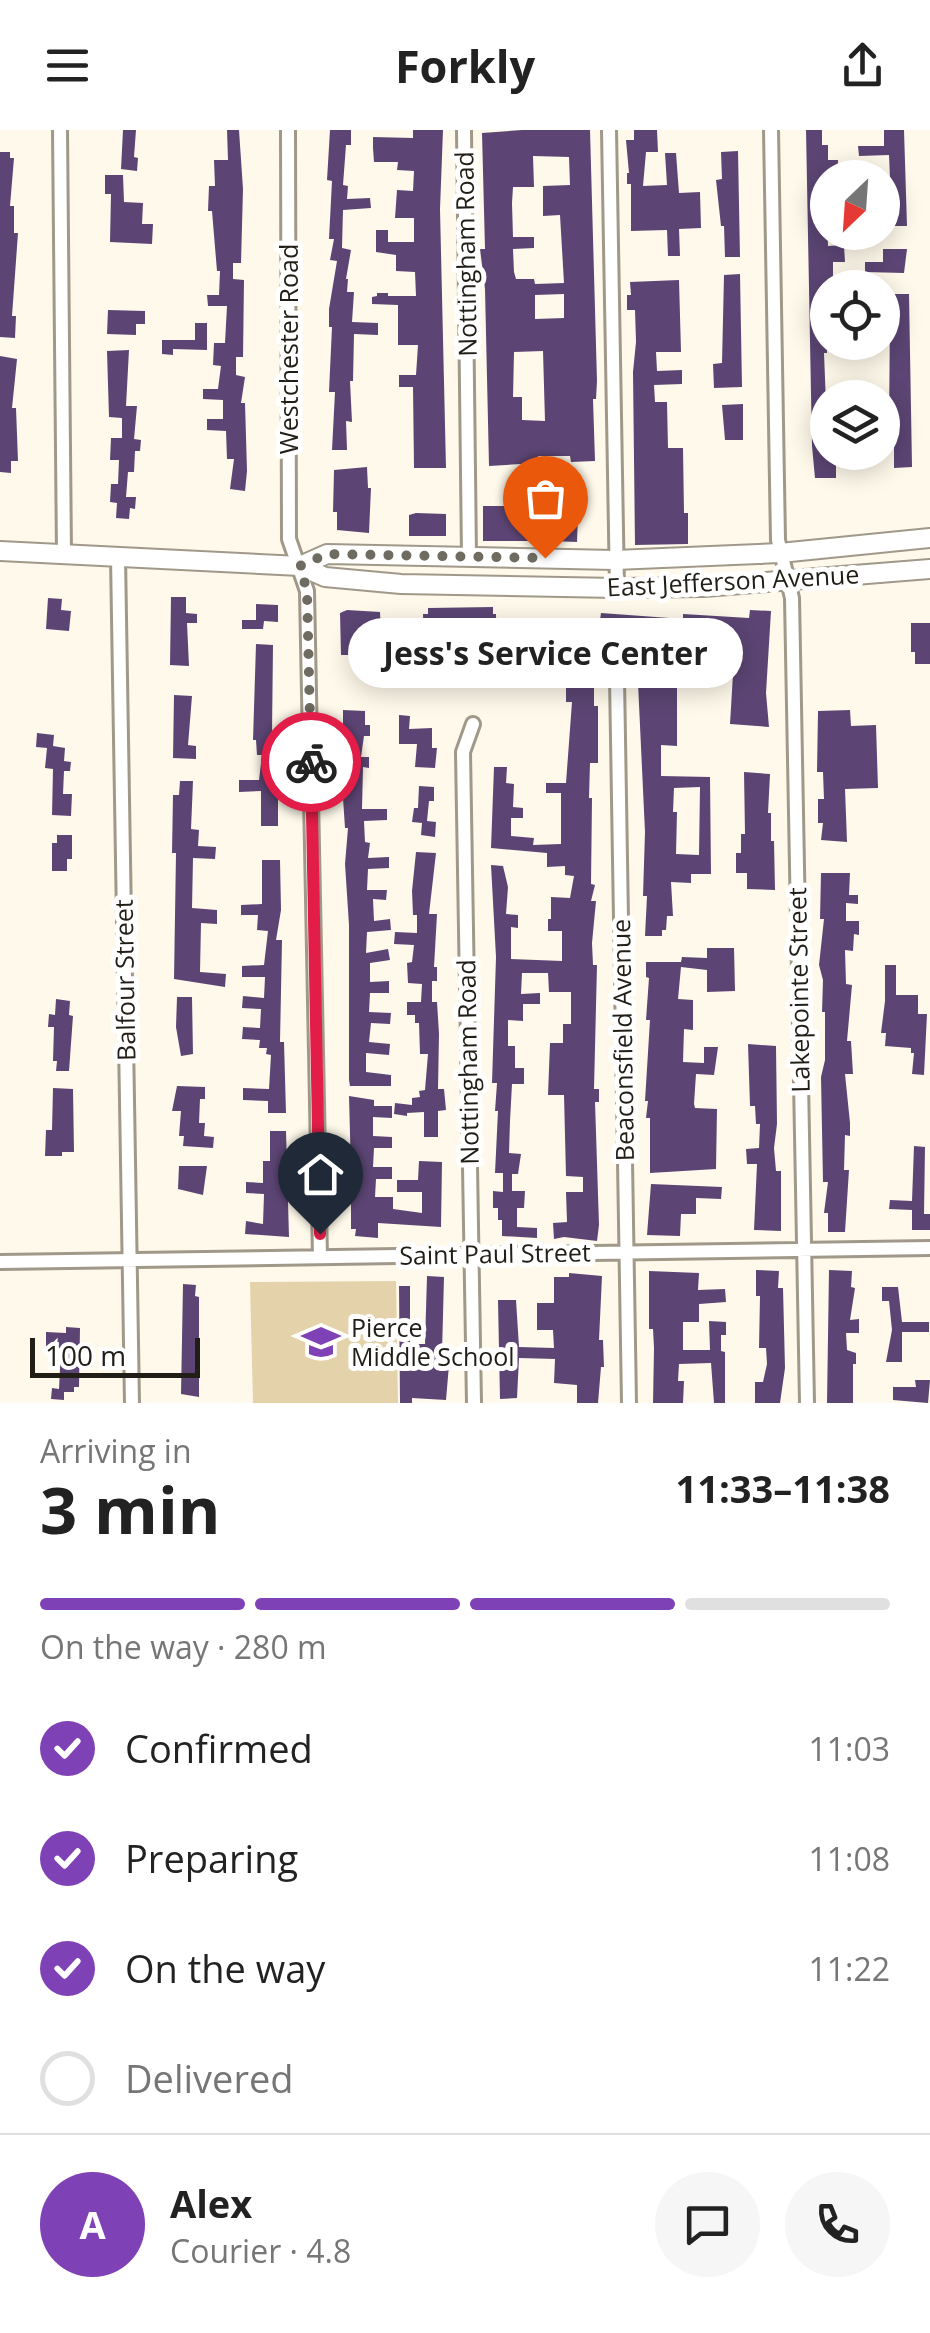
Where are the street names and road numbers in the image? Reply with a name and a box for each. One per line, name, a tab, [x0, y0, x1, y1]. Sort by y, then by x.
street label: Nottingham Road	[446, 151, 484, 357]
street label: Westchester Road	[271, 244, 305, 454]
street label: East Jefferson Avenue	[606, 556, 860, 604]
street label: Lakepointe Street	[779, 887, 817, 1093]
street label: Balfour Street	[106, 899, 142, 1061]
street label: Beaconsfield Avenue	[603, 919, 641, 1161]
street label: Nottingham Road	[448, 959, 486, 1165]
street label: Saint Paul Street	[399, 1234, 591, 1272]

